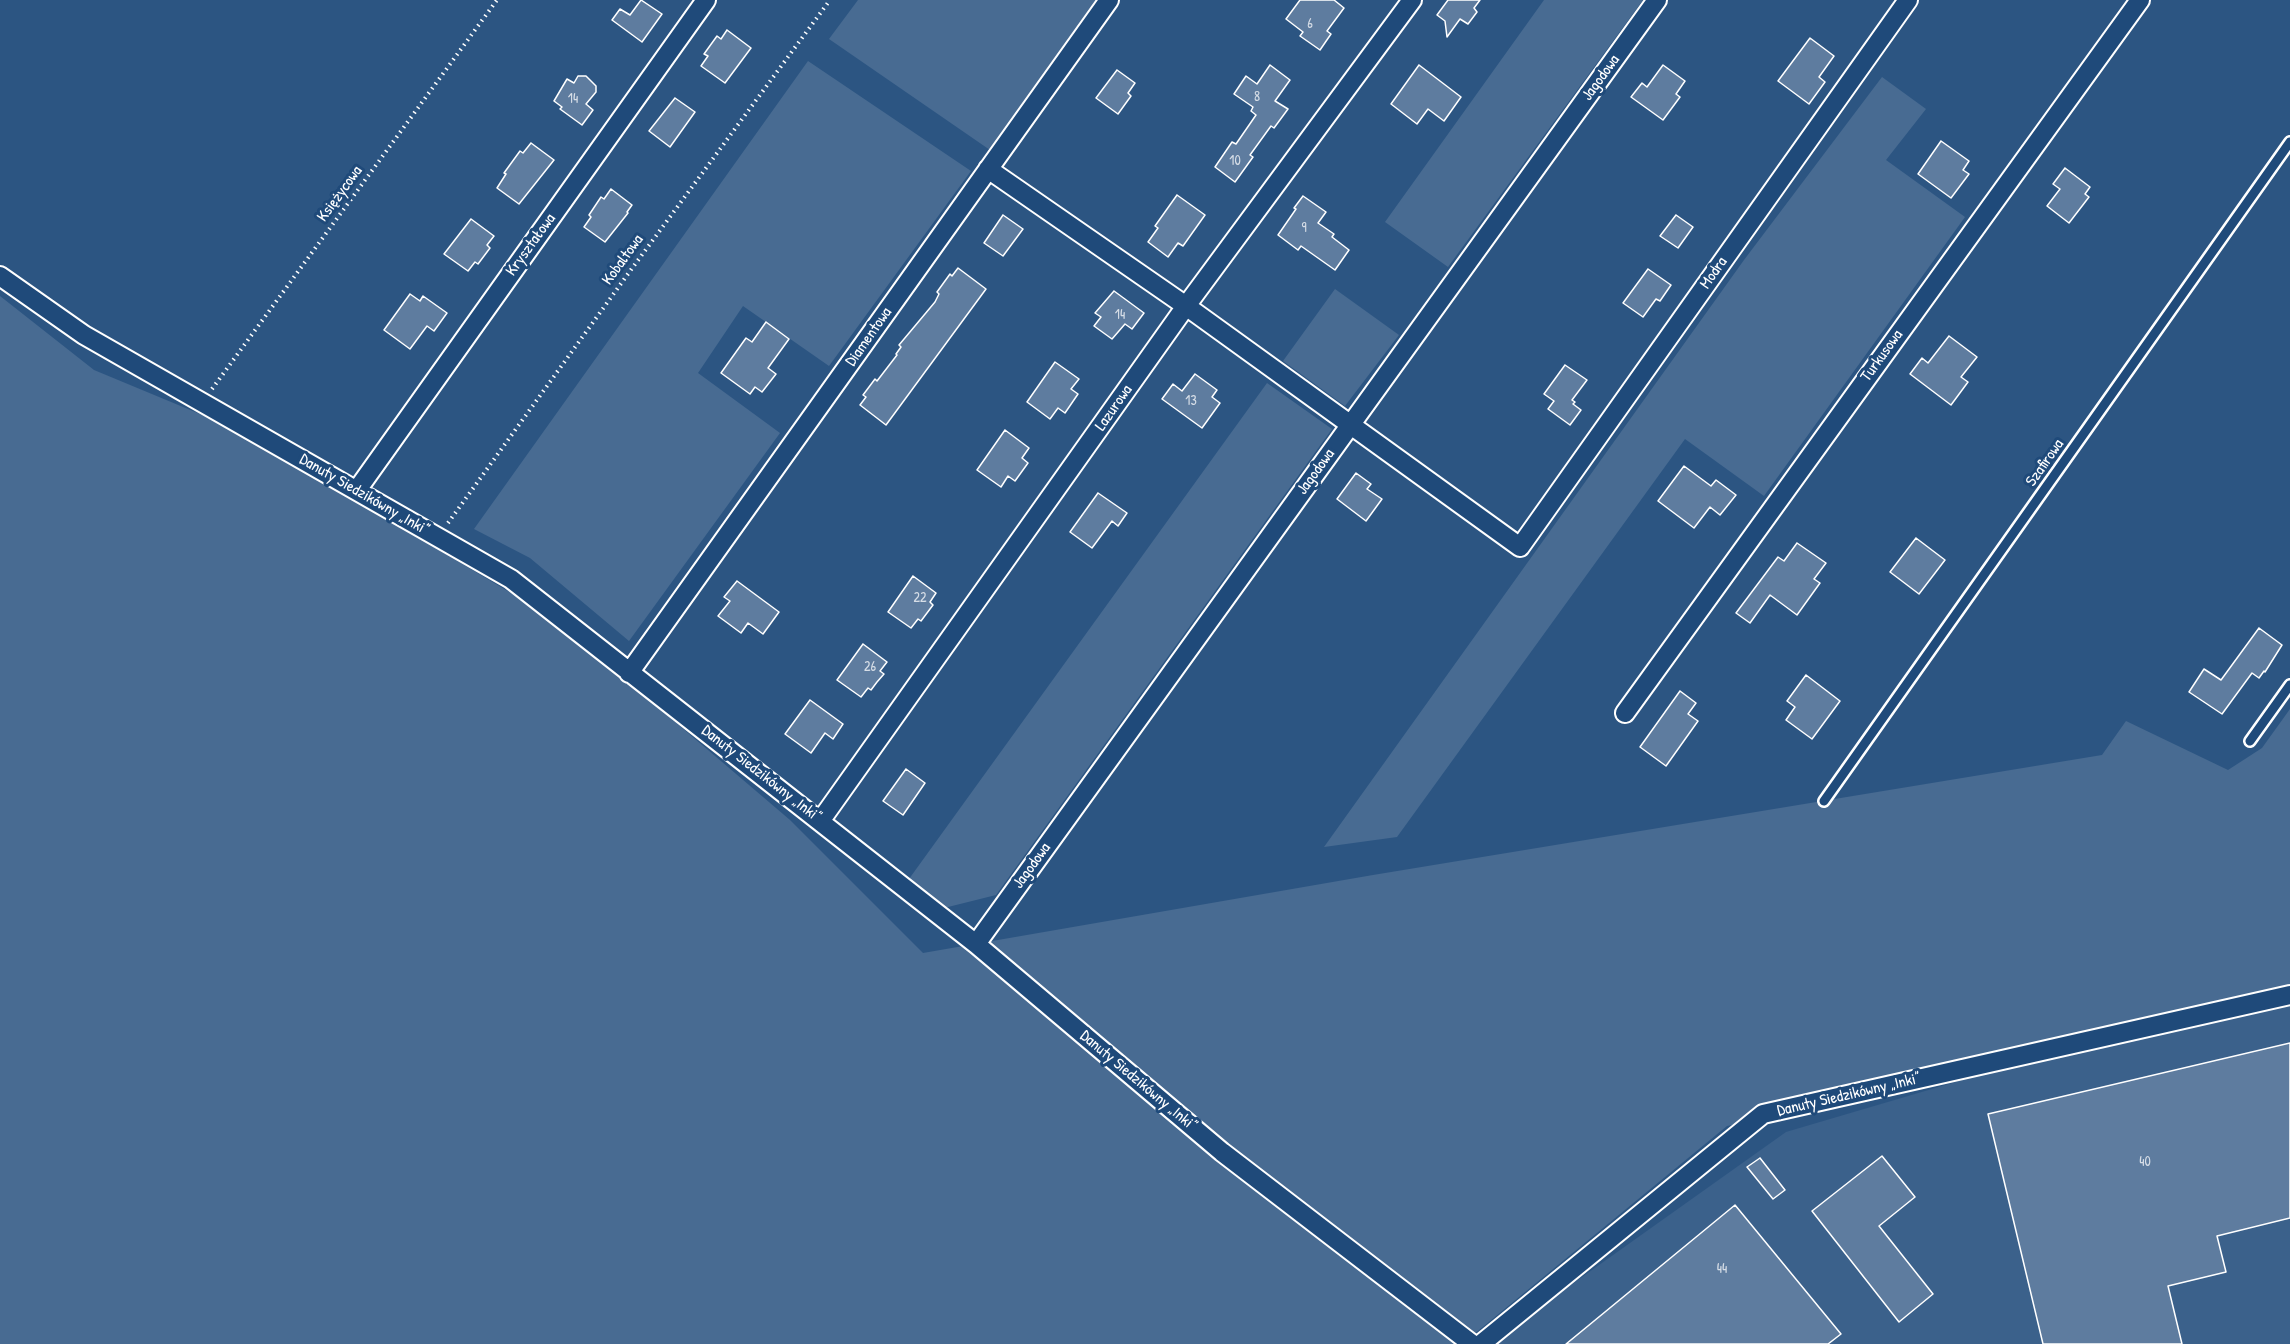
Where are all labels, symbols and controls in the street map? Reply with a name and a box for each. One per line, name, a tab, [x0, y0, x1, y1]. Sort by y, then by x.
house number: 6	[1307, 16, 1313, 32]
street label: Jagodowa	[1578, 51, 1624, 105]
house number: 8	[1254, 89, 1260, 105]
house number: 14	[568, 91, 578, 107]
house number: 10	[1229, 153, 1241, 169]
street label: Księżycowa	[313, 162, 367, 226]
street label: Kryształowa	[502, 210, 560, 280]
house number: 9	[1301, 220, 1307, 236]
street label: Kobaltowa	[598, 231, 648, 289]
street label: Modra	[1696, 253, 1732, 293]
street label: Diamentowa	[842, 304, 896, 370]
house number: 14	[1115, 307, 1125, 323]
street label: Turkusowa	[1857, 326, 1907, 386]
street label: Lazurowa	[1091, 381, 1137, 435]
house number: 13	[1185, 393, 1197, 409]
street label: Szafirowa	[2022, 436, 2068, 490]
street label: Jagodowa	[1293, 445, 1339, 499]
street label: Danuty Siedzikówny „Inki”	[296, 450, 432, 540]
house number: 22	[913, 590, 927, 606]
house number: 26	[864, 659, 876, 675]
street label: Danuty Siedzikówny „Inki”	[697, 721, 825, 827]
street label: Jagodowa	[1009, 839, 1055, 893]
street label: Danuty Siedzikówny „Inki”	[1076, 1027, 1200, 1135]
street label: Danuty Siedzikówny „Inki”	[1776, 1069, 1922, 1121]
house number: 40	[2139, 1154, 2151, 1170]
house number: 44	[1717, 1261, 1727, 1277]

